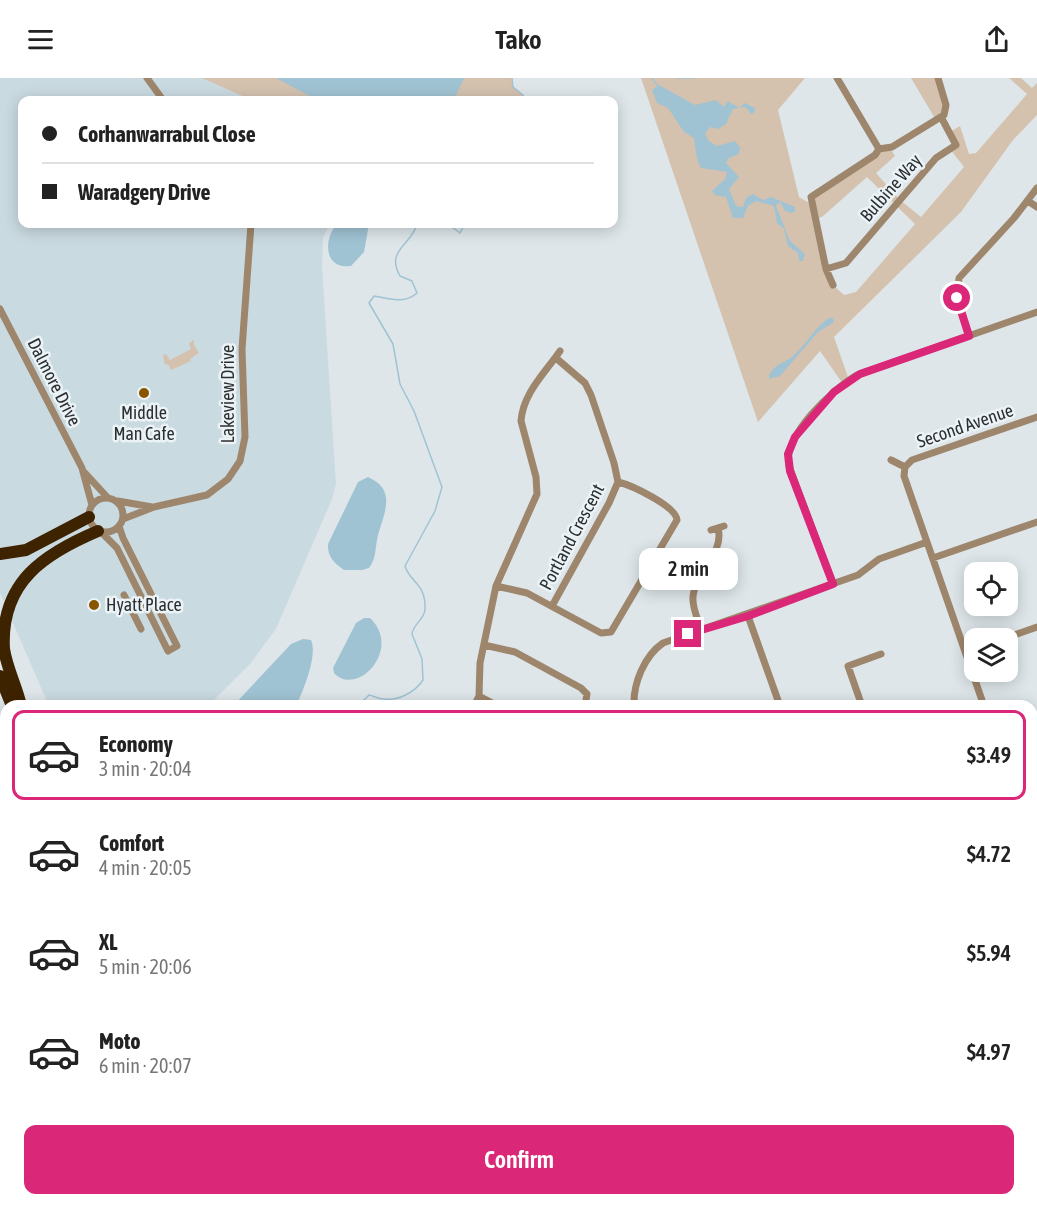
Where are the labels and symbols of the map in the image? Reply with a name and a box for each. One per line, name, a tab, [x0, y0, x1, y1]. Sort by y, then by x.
street label: Bulbine Way	[856, 150, 926, 226]
route start	[943, 284, 970, 311]
street label: Dalmore Drive	[23, 334, 85, 429]
street label: Lakeview Drive	[217, 345, 238, 443]
marker: Middle Man Cafe	[137, 386, 151, 400]
street label: Second Avenue	[914, 399, 1016, 452]
place label: Middle Man Cafe	[113, 402, 175, 444]
street label: Portland Crescent	[535, 480, 608, 593]
callout: 2 min	[638, 547, 738, 589]
place label: Hyatt Place	[106, 594, 182, 615]
marker: Hyatt Place	[87, 598, 101, 612]
route end	[674, 620, 701, 647]

